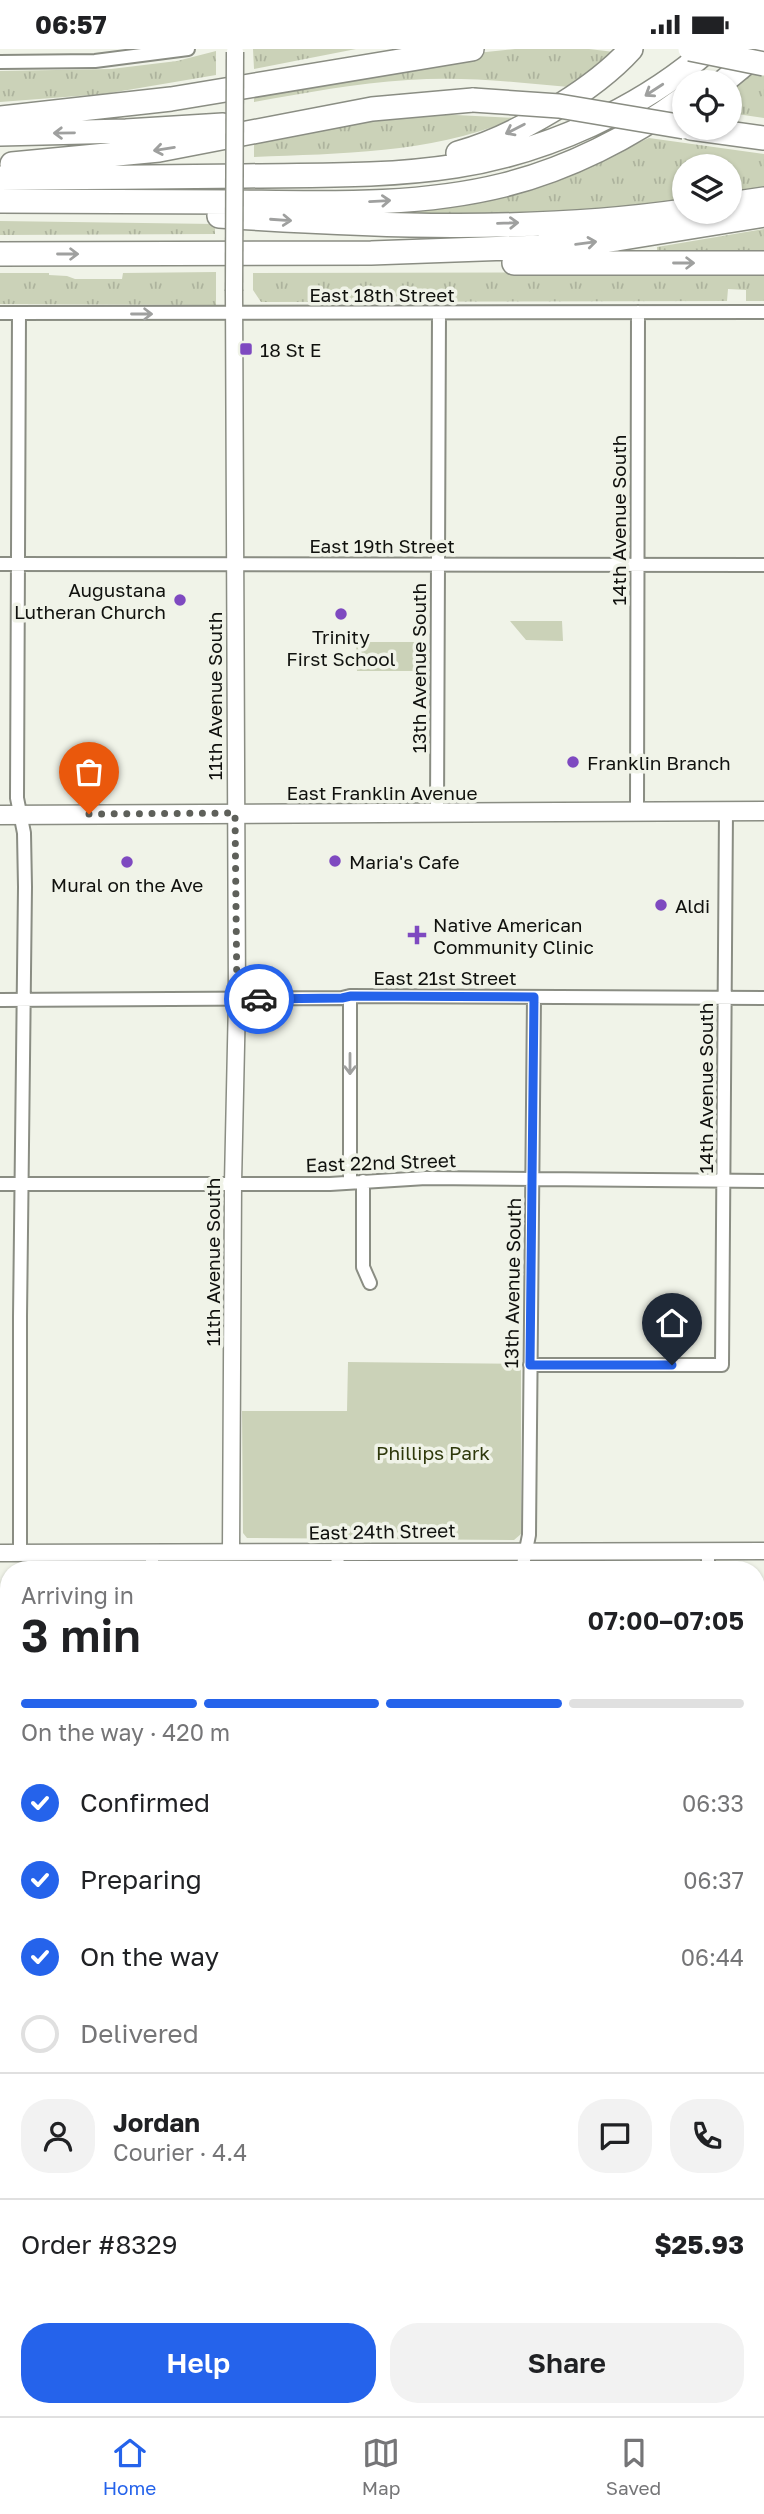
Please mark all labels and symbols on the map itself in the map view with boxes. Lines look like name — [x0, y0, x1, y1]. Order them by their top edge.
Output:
one-way arrow — [645, 84, 665, 98]
one-way arrow — [505, 123, 526, 137]
one-way arrow — [53, 127, 76, 140]
one-way arrow — [153, 143, 176, 156]
one-way arrow — [369, 194, 391, 207]
one-way arrow — [269, 214, 291, 227]
one-way arrow — [496, 217, 519, 230]
one-way arrow — [574, 237, 597, 250]
one-way arrow — [56, 247, 79, 261]
one-way arrow — [672, 256, 695, 270]
street label: East 18th Street — [309, 283, 455, 306]
one-way arrow — [130, 307, 153, 321]
place label: 18 St E — [260, 338, 321, 361]
marker: 18 St E — [238, 341, 254, 357]
street label: 14th Avenue South — [607, 434, 630, 606]
street label: East 19th Street — [309, 534, 455, 557]
place label: Augustana Lutheran Church — [14, 578, 166, 623]
street label: 13th Avenue South — [407, 583, 430, 753]
marker: Augustana Lutheran Church — [172, 592, 188, 608]
marker: Trinity First School — [333, 606, 349, 622]
street label: 11th Avenue South — [203, 612, 226, 780]
place label: Trinity First School — [286, 625, 396, 670]
pin — [59, 742, 119, 814]
place label: Franklin Branch — [587, 751, 731, 774]
marker: Franklin Branch — [565, 754, 581, 770]
street label: East Franklin Avenue — [287, 781, 477, 804]
place label: Maria's Cafe — [349, 850, 460, 873]
marker: Maria's Cafe — [327, 853, 343, 869]
marker: Mural on the Ave — [119, 854, 135, 870]
place label: Mural on the Ave — [51, 873, 203, 896]
place label: Aldi — [675, 894, 710, 917]
marker: Aldi — [653, 897, 669, 913]
place label: Native American Community Clinic — [433, 913, 594, 958]
marker: Native American Community Clinic — [407, 925, 427, 945]
courier — [224, 964, 294, 1034]
street label: East 21st Street — [373, 966, 517, 989]
street label: 14th Avenue South — [694, 1002, 717, 1174]
one-way arrow — [343, 1052, 357, 1075]
street label: East 22nd Street — [305, 1148, 457, 1176]
street label: 11th Avenue South — [201, 1178, 224, 1346]
street label: 13th Avenue South — [499, 1198, 525, 1368]
pin — [642, 1293, 702, 1365]
park label: Phillips Park — [376, 1441, 490, 1464]
street label: East 24th Street — [308, 1518, 456, 1544]

